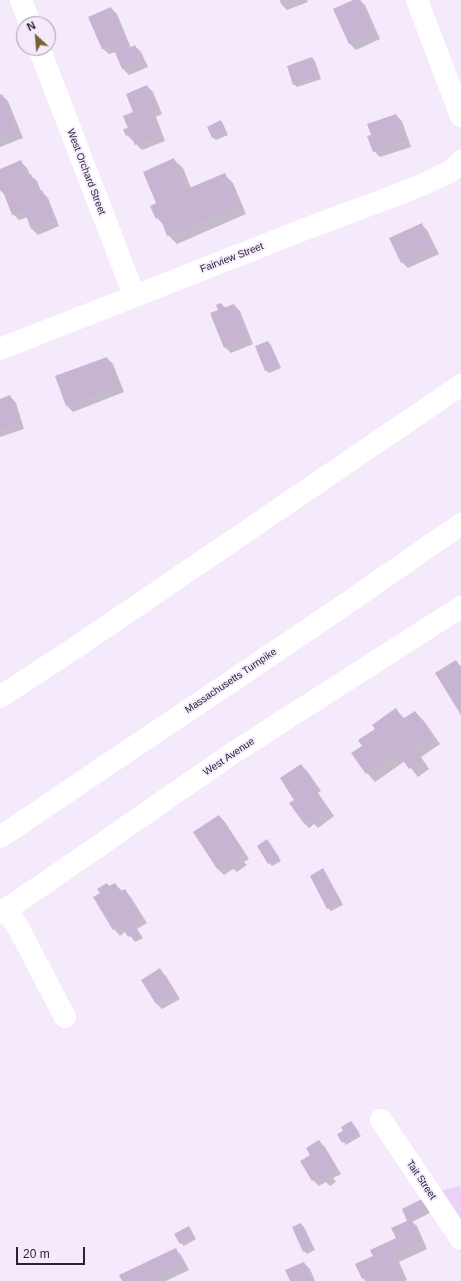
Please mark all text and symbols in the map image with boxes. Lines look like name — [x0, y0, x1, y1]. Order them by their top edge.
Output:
north arrow — [16, 16, 56, 56]
text: N — [25, 19, 37, 33]
street label: West Orchard Street — [64, 127, 108, 217]
street label: Fairview Street — [199, 240, 265, 276]
street label: Massachusetts Turnpike — [183, 646, 279, 716]
street label: West Avenue — [201, 735, 257, 779]
street label: Tait Street — [403, 1158, 439, 1202]
scale bar — [18, 1239, 87, 1265]
text: 20 m — [23, 1247, 50, 1261]

